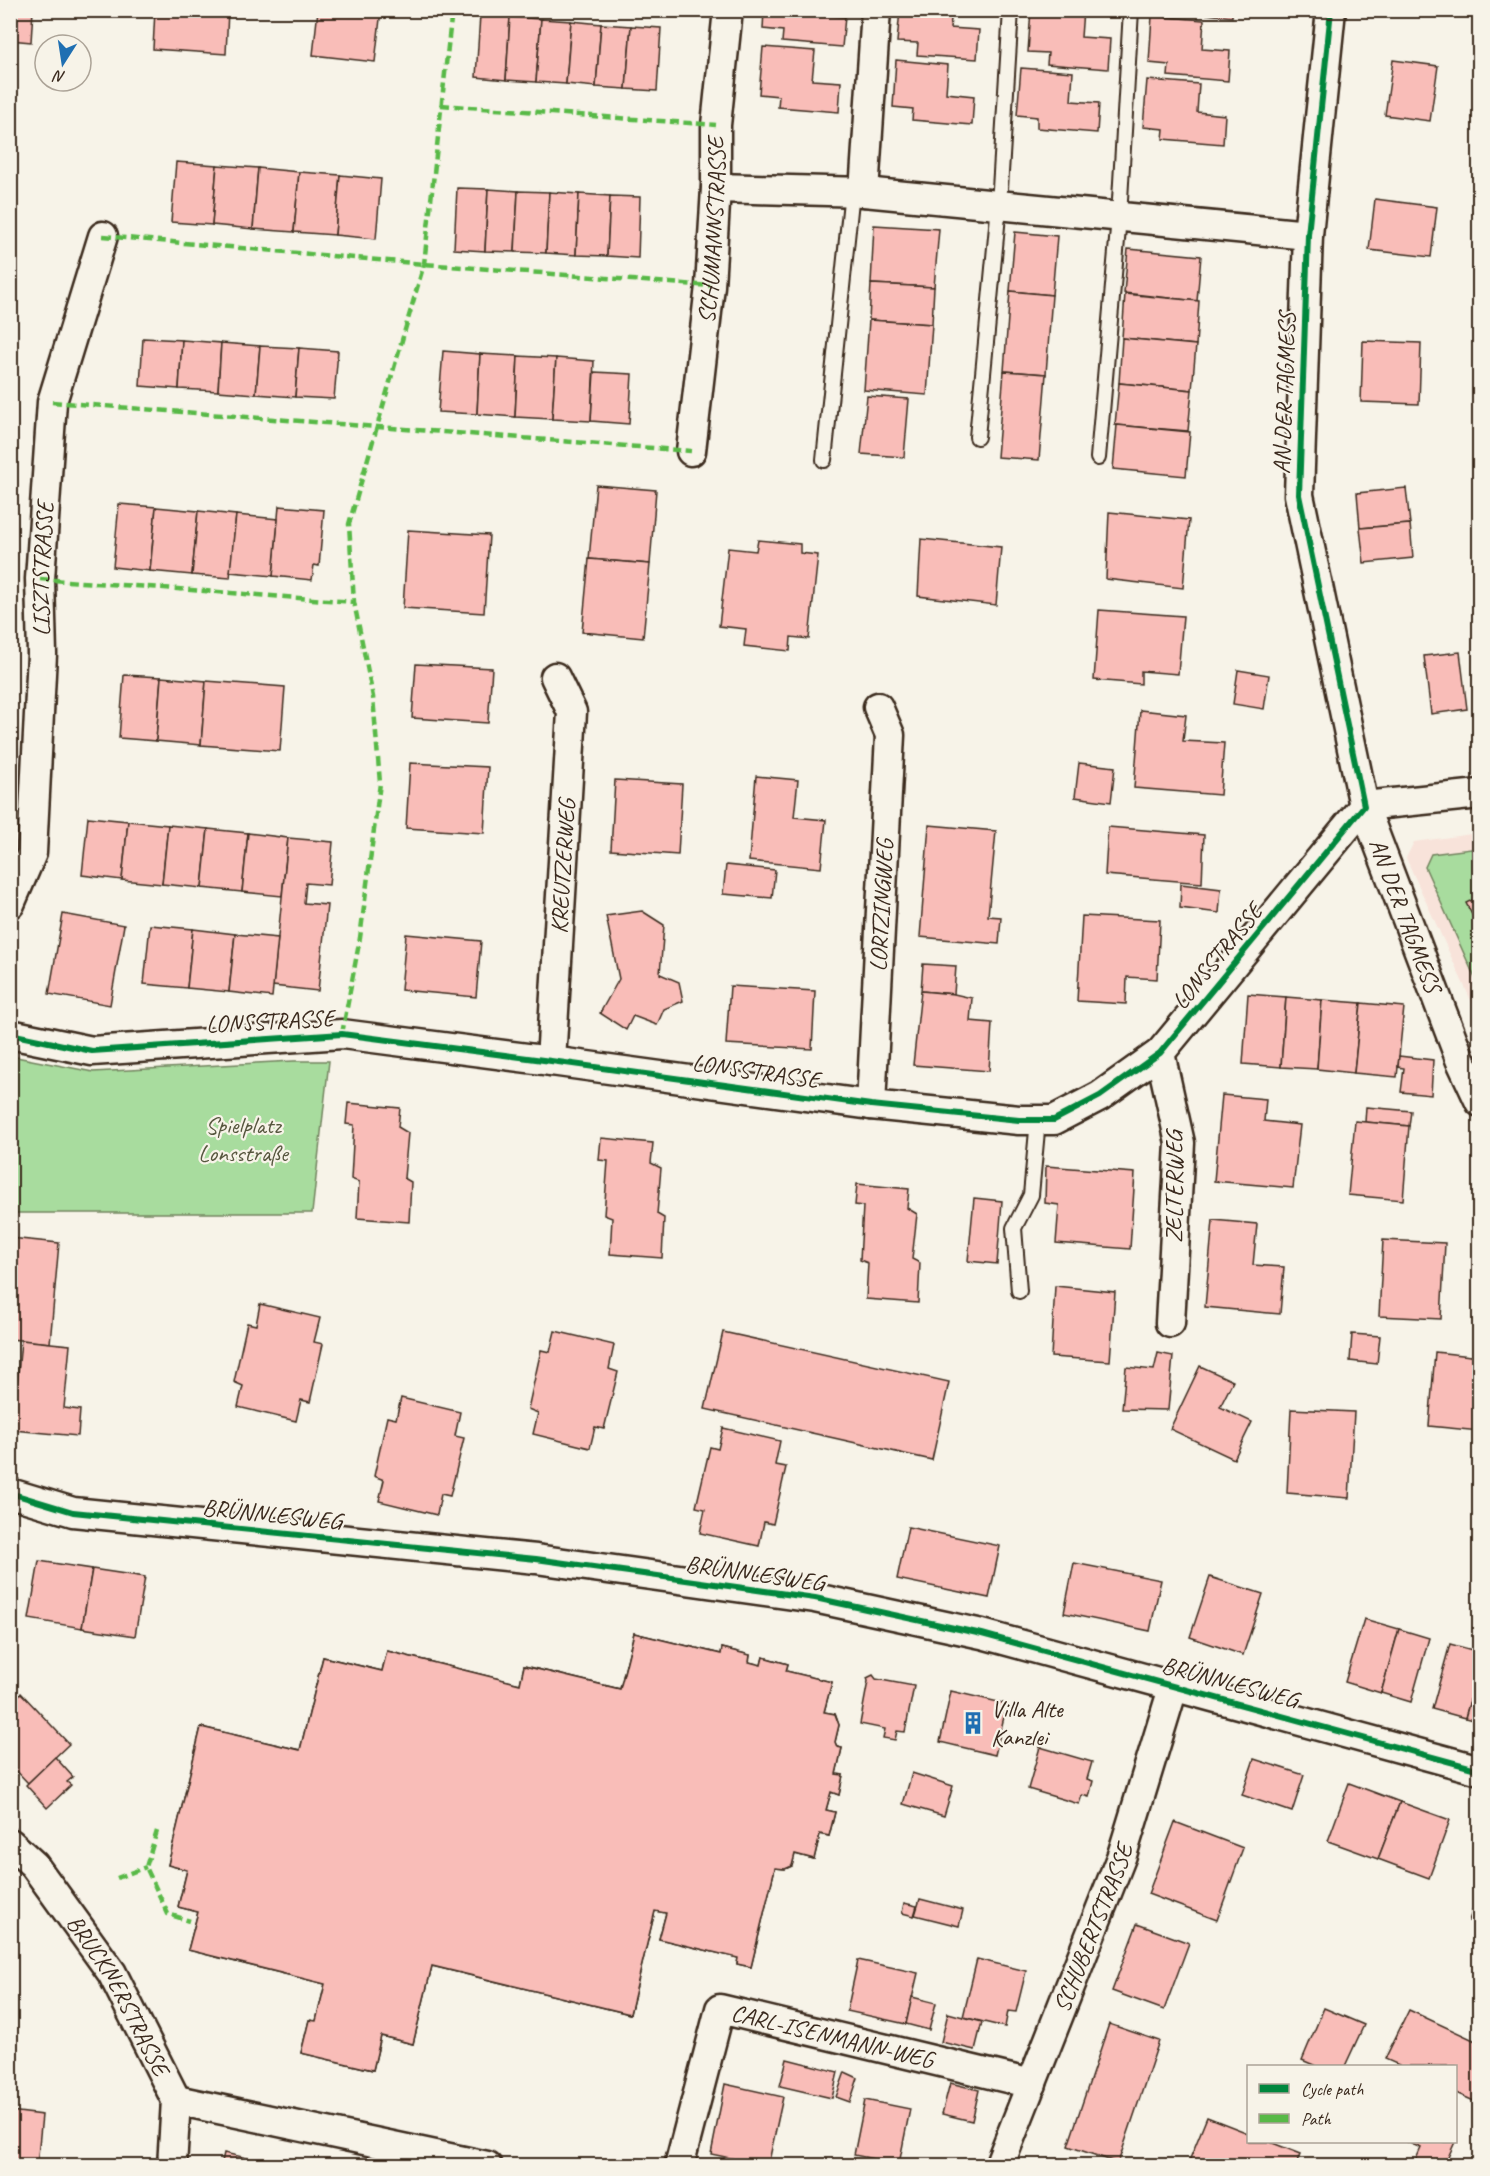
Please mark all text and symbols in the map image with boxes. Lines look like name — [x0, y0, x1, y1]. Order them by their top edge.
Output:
north arrow — [33, 33, 93, 93]
text: N — [50, 65, 67, 88]
street label: SCHUMANNSTRASSE — [691, 134, 731, 325]
street label: AN DER TAGMESS — [1266, 308, 1302, 475]
street label: LISZTSTRASSE — [25, 498, 60, 637]
street label: KREUTZERWEG — [544, 796, 582, 934]
street label: AN DER TAGMESS — [1363, 834, 1449, 1000]
street label: LORTZINGWEG — [863, 836, 900, 972]
street label: LONSSTRASSE — [1165, 895, 1271, 1015]
street label: LONSSTRASSE — [205, 1003, 338, 1039]
street label: LONSSTRASSE — [691, 1047, 824, 1095]
park label: Spielplatz Lonsstraße — [198, 1110, 290, 1168]
street label: ZELTERWEG — [1159, 1128, 1189, 1243]
street label: BRÜNNLESWEG — [201, 1492, 346, 1537]
street label: BRÜNNLESWEG — [684, 1548, 829, 1598]
street label: BRÜNNLESWEG — [1159, 1649, 1304, 1715]
place label: Villa Alte Kanzlei — [991, 1694, 1065, 1752]
building icon: Villa Alte Kanzlei — [960, 1710, 986, 1736]
street label: SCHUBERTSTRASSE — [1046, 1837, 1140, 2016]
street label: BRUCKNERSTRASSE — [60, 1909, 177, 2083]
street label: CARL-ISENMANN-WEG — [728, 1997, 939, 2075]
legend — [1247, 2065, 1457, 2143]
text: Cycle path — [1301, 2078, 1364, 2100]
text: Path — [1301, 2108, 1331, 2130]

